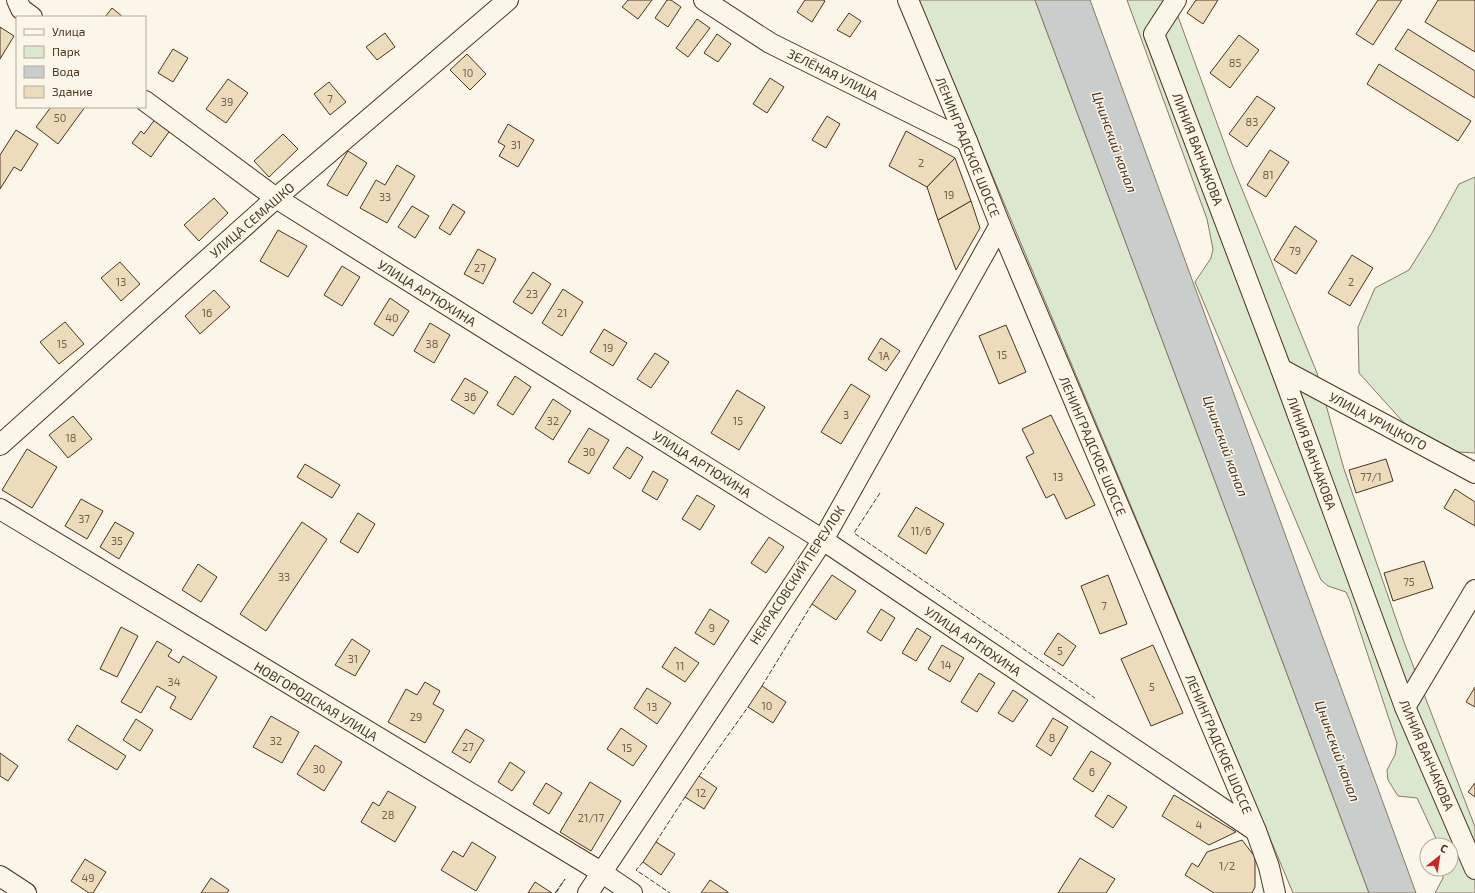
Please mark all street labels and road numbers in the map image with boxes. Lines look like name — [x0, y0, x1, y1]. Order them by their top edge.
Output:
street label: ЗЕЛЁНАЯ УЛИЦА — [785, 45, 881, 103]
street label: ЛЕНИНГРАДСКОЕ ШОССЕ — [932, 74, 1004, 220]
street label: ЛИНИЯ ВАНЧАКОВА — [1169, 90, 1227, 208]
street label: УЛИЦА СЕМАШКО — [206, 179, 298, 261]
street label: УЛИЦА АРТЮХИНА — [375, 256, 479, 330]
street label: ЛЕНИНГРАДСКОЕ ШОССЕ — [1056, 374, 1130, 518]
street label: УЛИЦА УРИЦКОГО — [1326, 388, 1430, 454]
street label: ЛИНИЯ ВАНЧАКОВА — [1284, 394, 1340, 512]
street label: УЛИЦА АРТЮХИНА — [650, 427, 754, 501]
street label: НЕКРАСОВСКИЙ ПЕРЕУЛОК — [746, 502, 848, 647]
street label: УЛИЦА АРТЮХИНА — [922, 603, 1024, 679]
street label: НОВГОРОДСКАЯ УЛИЦА — [251, 658, 381, 744]
street label: ЛЕНИНГРАДСКОЕ ШОССЕ — [1182, 672, 1256, 816]
street label: ЛИНИЯ ВАНЧАКОВА — [1396, 697, 1458, 813]

